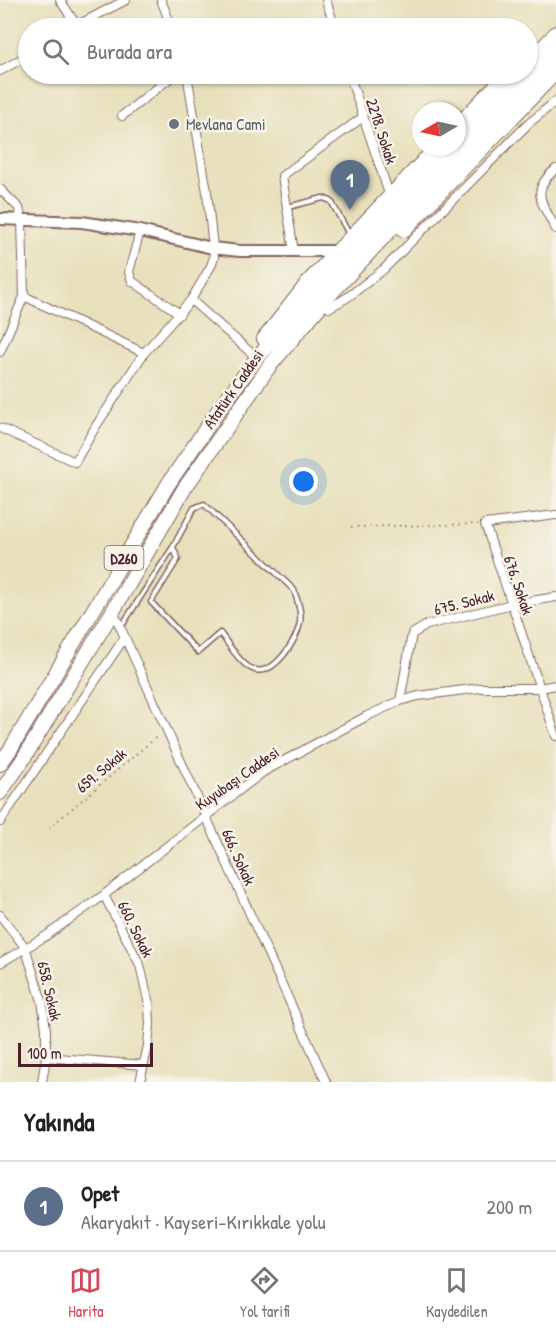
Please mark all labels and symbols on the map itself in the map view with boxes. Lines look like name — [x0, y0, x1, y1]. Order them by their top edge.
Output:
street label: 2218. Sokak — [361, 95, 403, 167]
north arrow — [412, 102, 466, 156]
place label: Mevlana Cami — [186, 113, 266, 135]
marker: Mevlana Cami — [167, 117, 181, 131]
pin: 1 — [330, 160, 370, 210]
street label: Atatürk Caddesi — [198, 345, 268, 433]
your location — [289, 467, 318, 496]
road number: D260 — [104, 546, 144, 570]
street label: 676. Sokak — [499, 553, 539, 618]
street label: 675. Sokak — [431, 584, 497, 620]
street label: Kuyubaşı Caddesi — [191, 741, 283, 815]
street label: 659. Sokak — [71, 742, 131, 798]
street label: 666. Sokak — [217, 825, 261, 889]
street label: 660. Sokak — [113, 897, 159, 961]
street label: 658. Sokak — [32, 959, 68, 1023]
scale bar — [18, 1040, 153, 1068]

